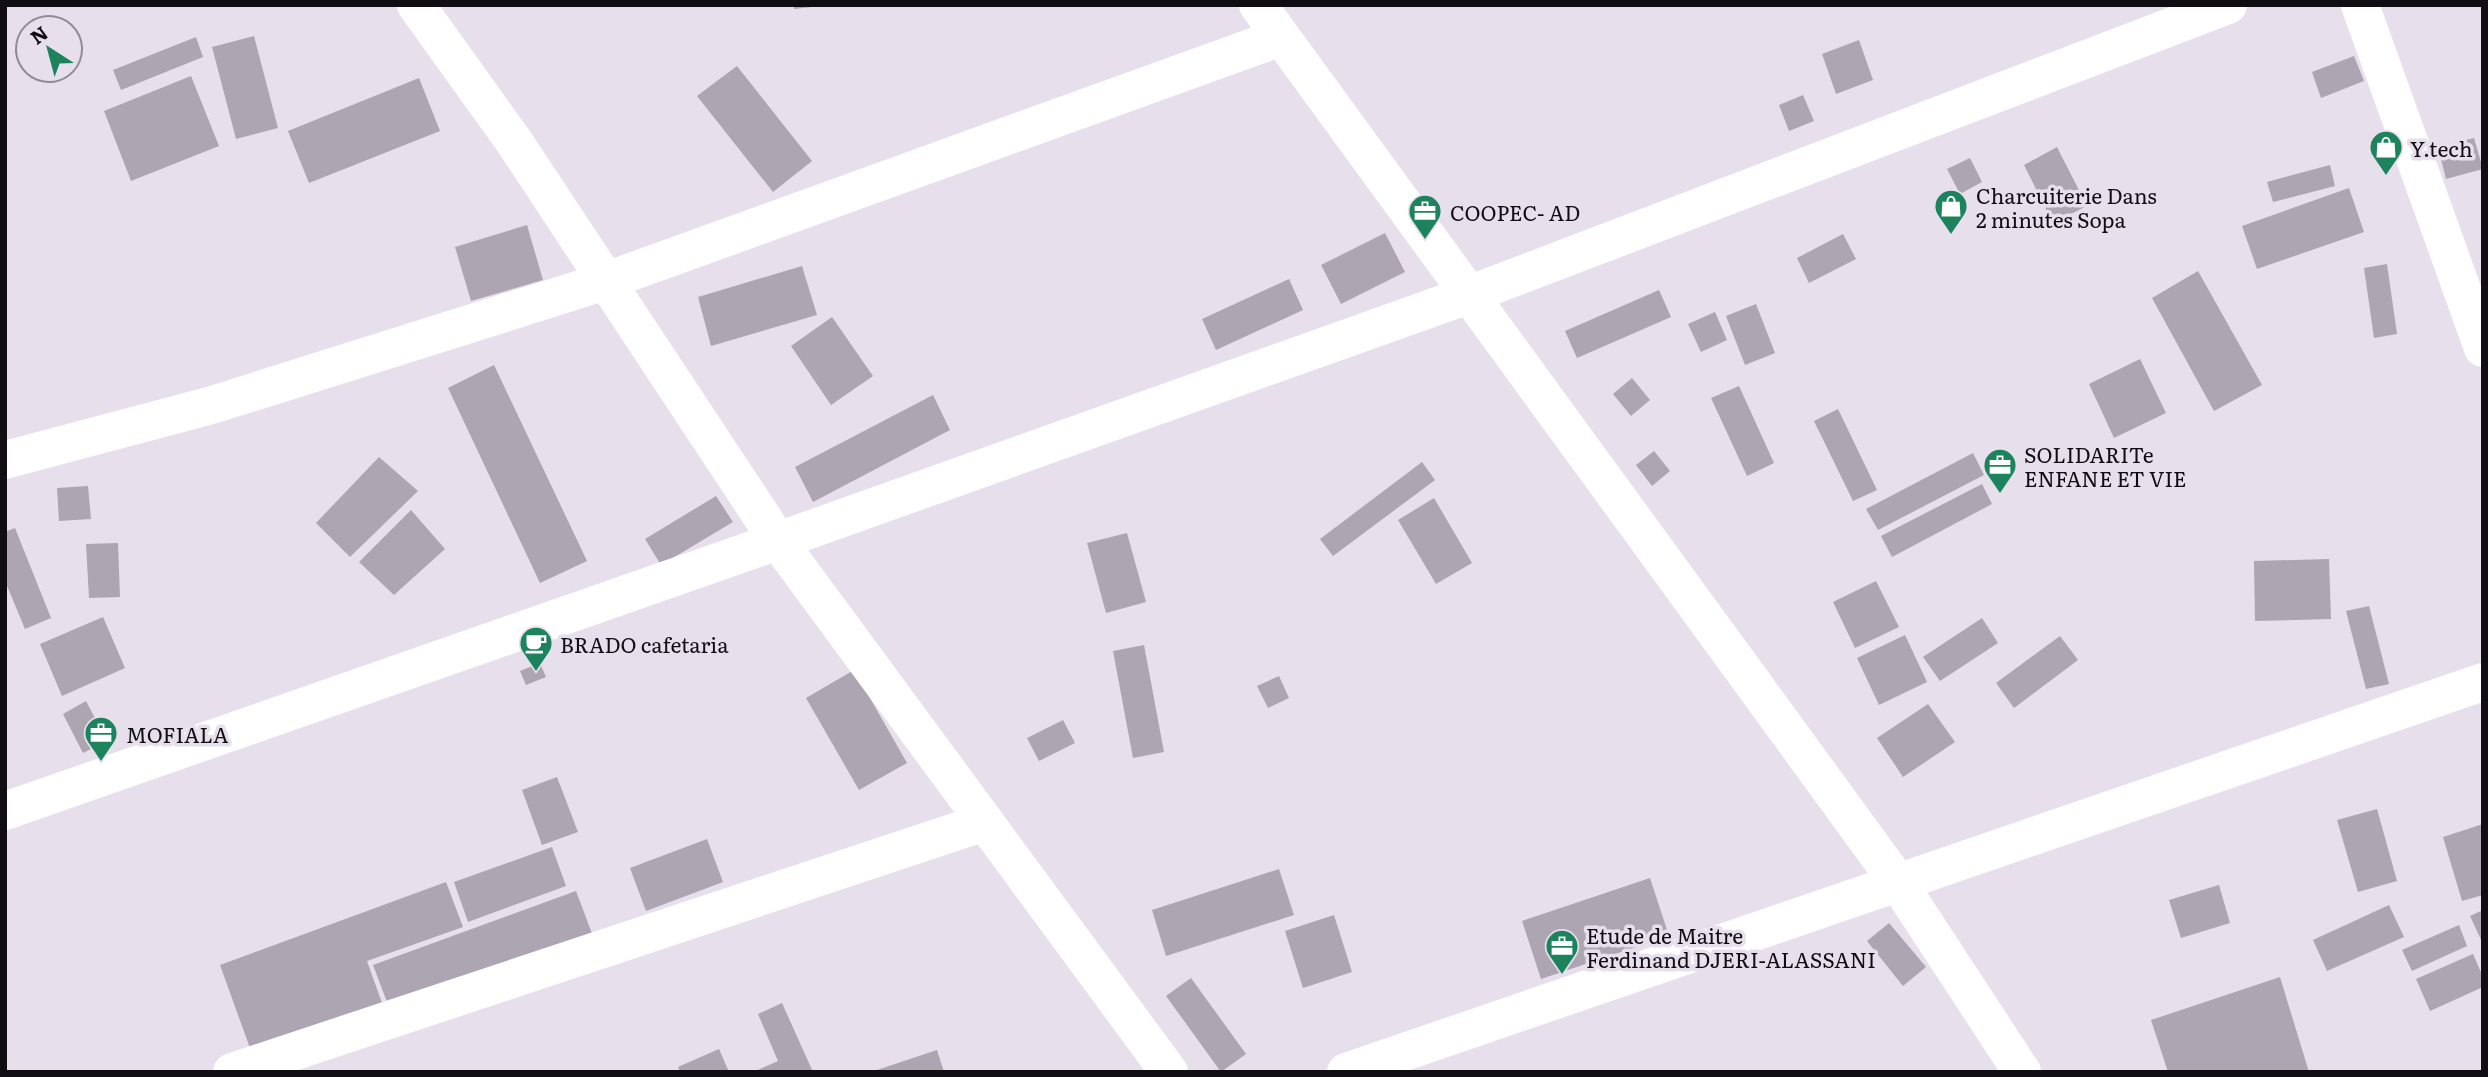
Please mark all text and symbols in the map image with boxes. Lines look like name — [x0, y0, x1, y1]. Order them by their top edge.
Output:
north arrow — [14, 14, 84, 84]
text: N — [24, 18, 53, 50]
shop icon: Y.tech — [2367, 128, 2405, 177]
place label: Y.tech — [2410, 132, 2473, 163]
place label: Charcuiterie Dans 2 minutes Sopa — [1976, 179, 2157, 234]
shop icon: Charcuiterie Dans 2 minutes Sopa — [1932, 187, 1970, 236]
office icon: COOPEC- AD — [1406, 192, 1444, 241]
place label: COOPEC- AD — [1450, 196, 1580, 227]
place label: SOLIDARITe ENFANE ET VIE — [2024, 438, 2186, 493]
office icon: SOLIDARITe ENFANE ET VIE — [1981, 446, 2019, 495]
cafe icon: BRADO cafetaria — [517, 624, 555, 673]
place label: BRADO cafetaria — [560, 628, 729, 659]
office icon: MOFIALA — [82, 714, 120, 763]
place label: MOFIALA — [126, 718, 229, 749]
place label: Etude de Maitre Ferdinand DJERI-ALASSANI — [1586, 919, 1876, 974]
office icon: Etude de Maitre Ferdinand DJERI-ALASSANI — [1543, 927, 1581, 976]

